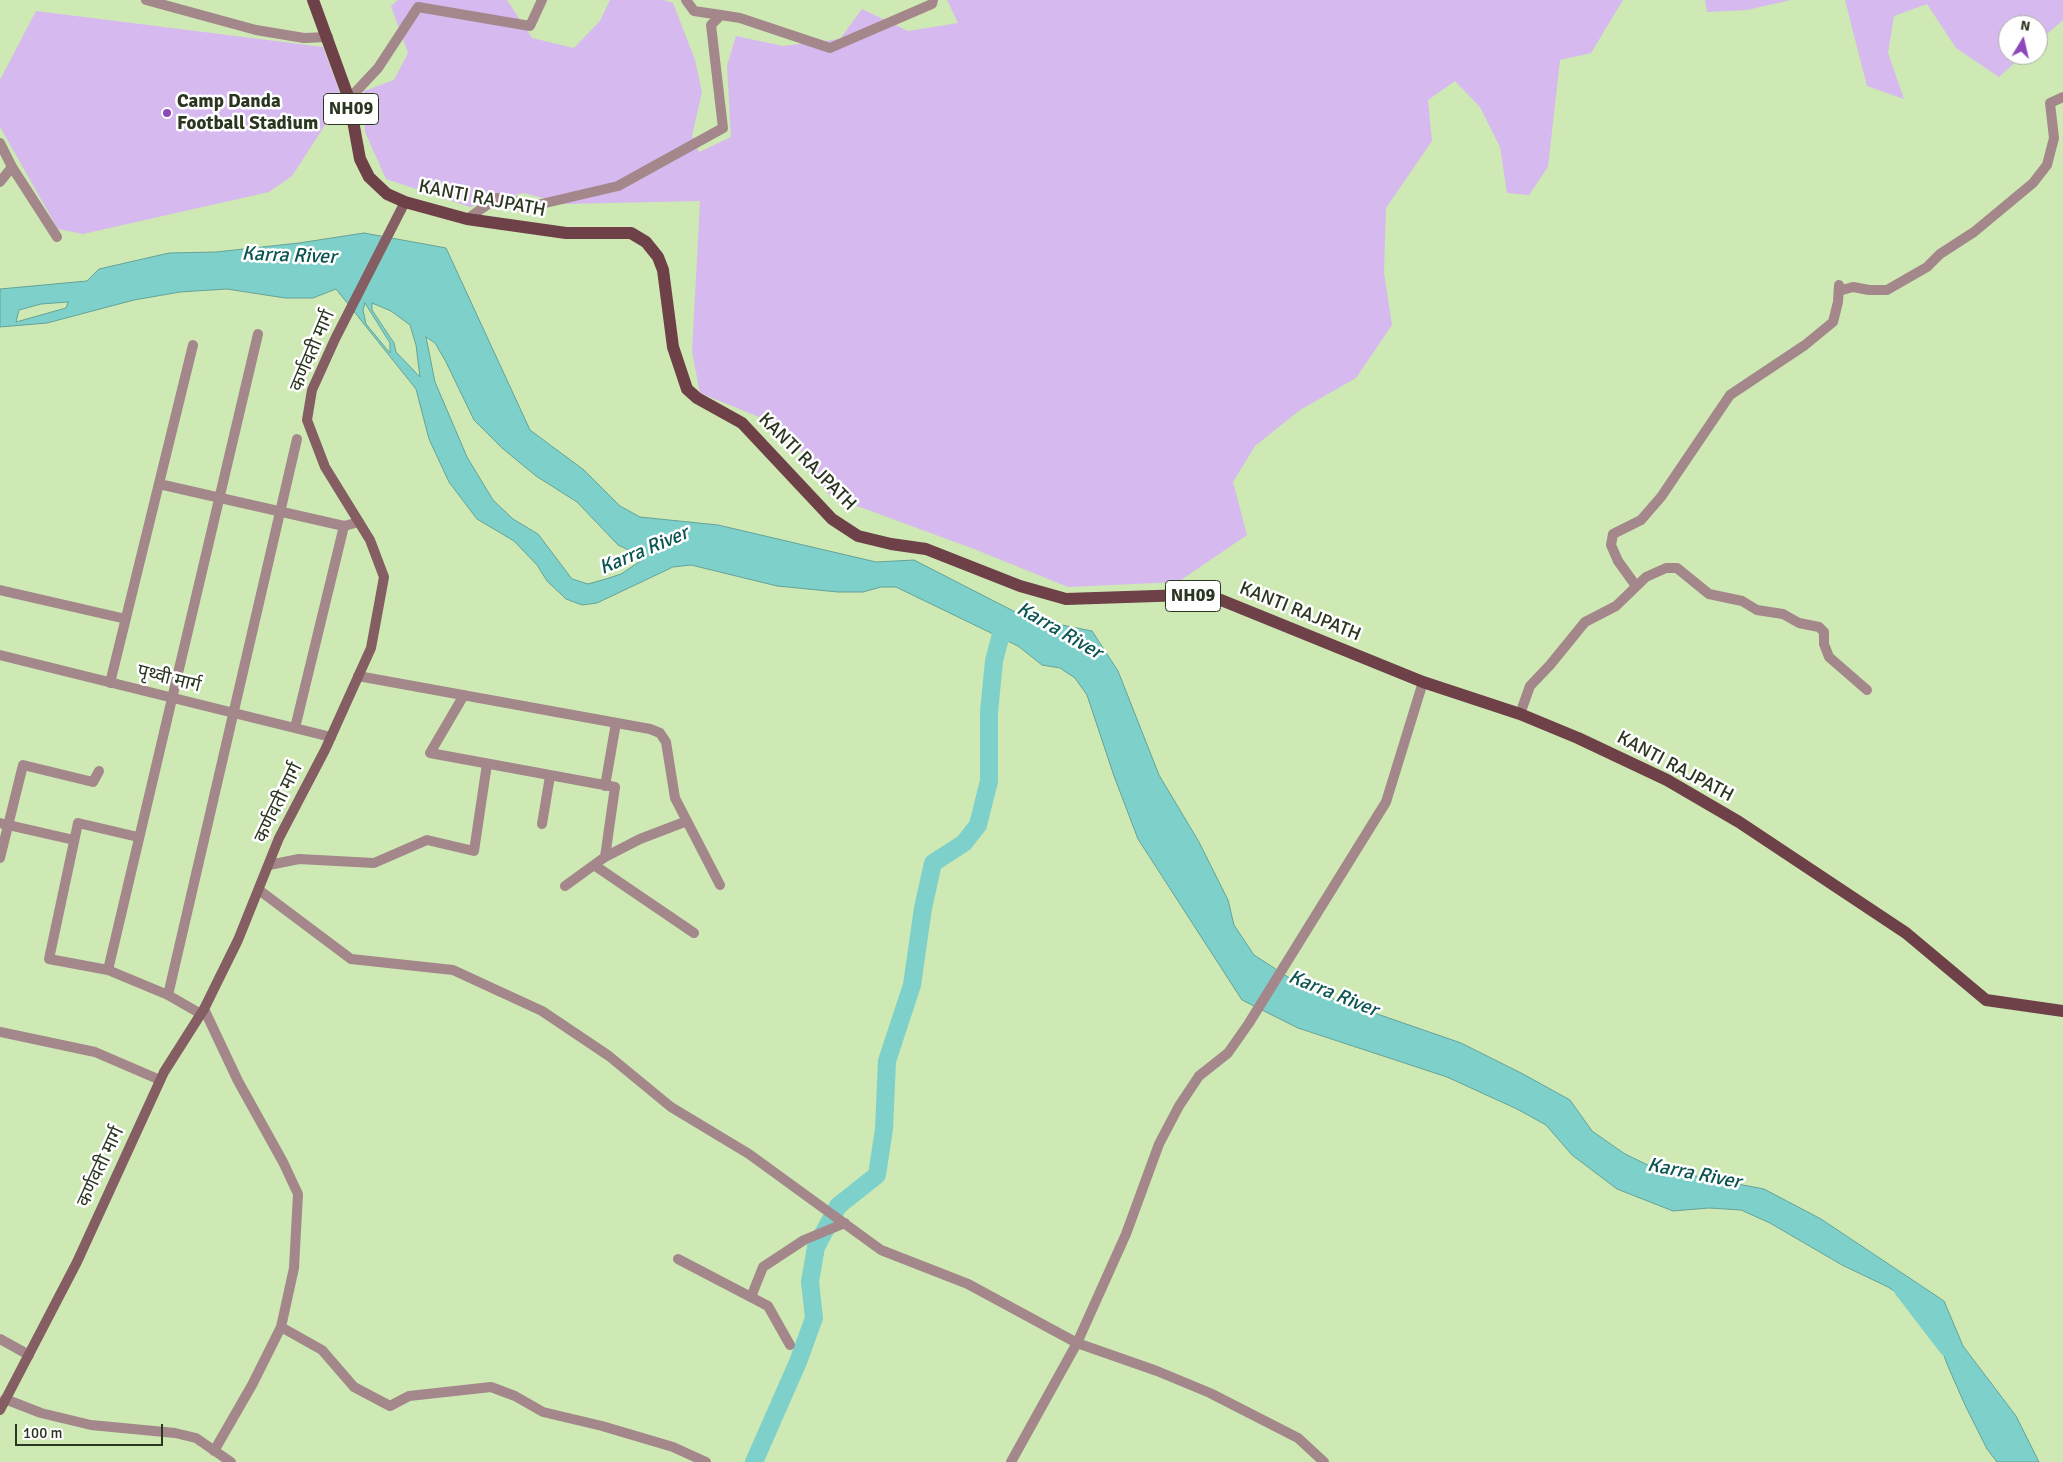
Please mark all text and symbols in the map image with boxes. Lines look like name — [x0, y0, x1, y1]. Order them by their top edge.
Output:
north arrow — [1998, 15, 2048, 65]
text: N — [2019, 17, 2031, 35]
place label: Camp Danda Football Stadium — [177, 91, 318, 135]
road number: NH09 — [324, 94, 378, 125]
marker: Camp Danda Football Stadium — [161, 107, 173, 119]
street label: KANTI RAJPATH — [416, 175, 548, 223]
water label: Karra River — [241, 242, 337, 270]
street label: कर्णवती मार्ग — [286, 307, 340, 395]
street label: KANTI RAJPATH — [753, 408, 861, 516]
water label: Karra River — [596, 521, 692, 581]
street label: KANTI RAJPATH — [1236, 577, 1364, 647]
road number: NH09 — [1166, 580, 1220, 612]
water label: Karra River — [1012, 597, 1106, 665]
street label: पृथ्वी मार्ग — [135, 660, 203, 698]
street label: KANTI RAJPATH — [1613, 727, 1737, 807]
street label: कर्णवती मार्ग — [250, 759, 308, 847]
water label: Karra River — [1285, 965, 1381, 1023]
street label: कर्णवती मार्ग — [73, 1123, 129, 1211]
water label: Karra River — [1645, 1153, 1743, 1195]
scale bar — [18, 1414, 165, 1446]
text: 100 m — [23, 1424, 63, 1442]

